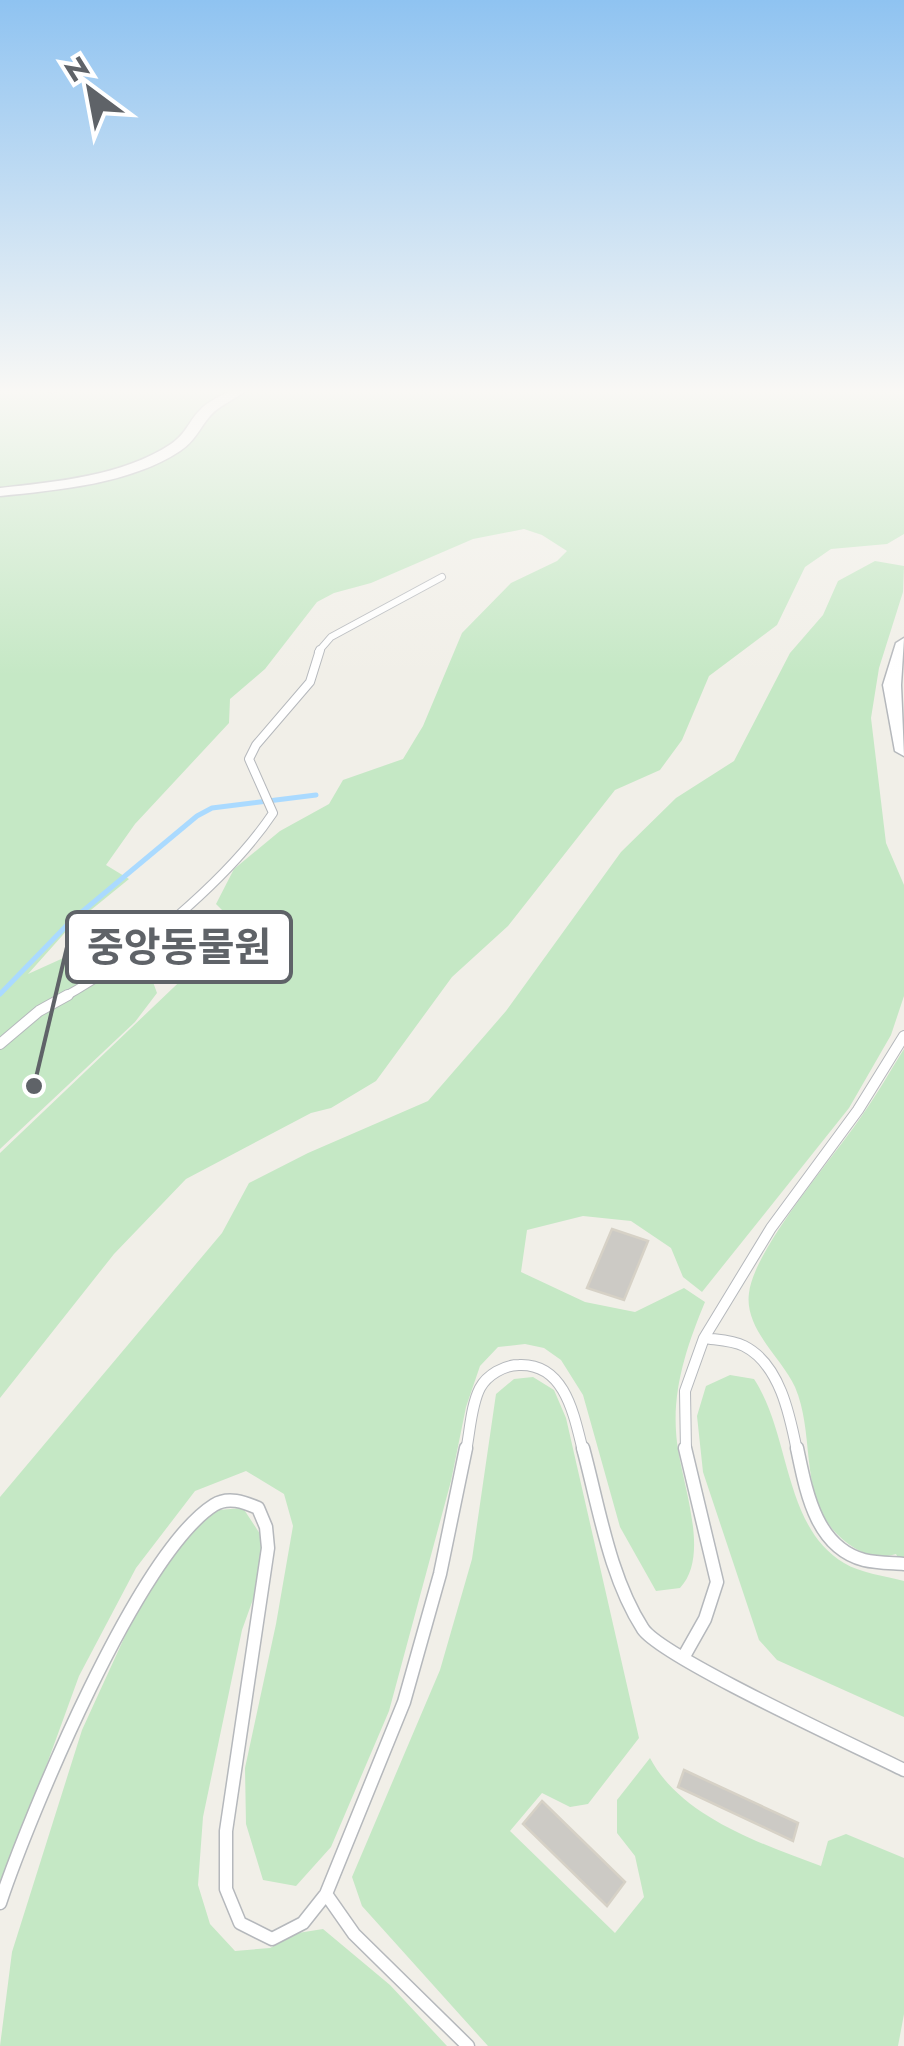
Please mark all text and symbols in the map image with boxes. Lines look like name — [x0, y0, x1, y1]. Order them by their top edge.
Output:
north arrow — [40, 40, 140, 140]
text: N — [57, 46, 97, 92]
callout: 중앙동물원 — [67, 912, 291, 982]
text: 중앙동물원 — [87, 918, 271, 976]

